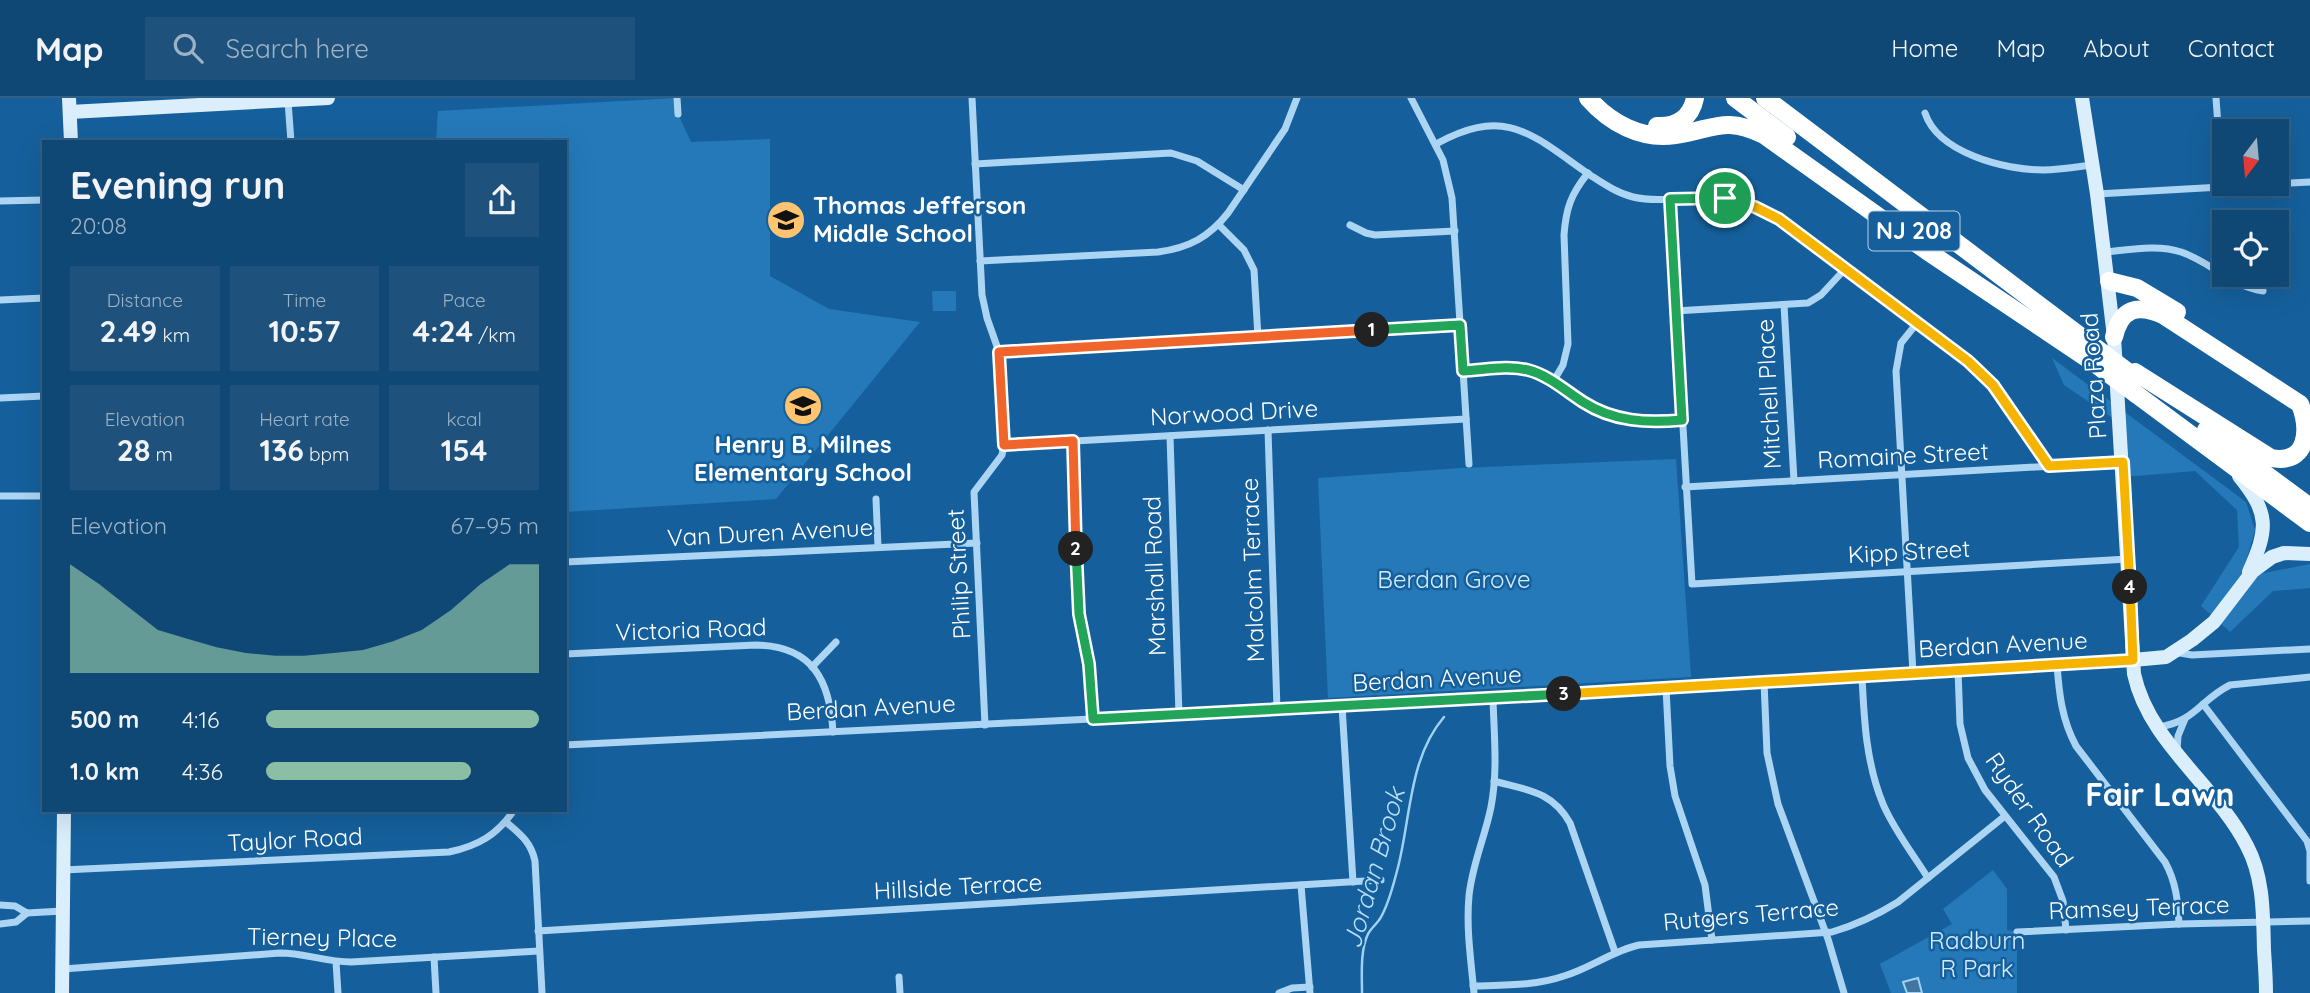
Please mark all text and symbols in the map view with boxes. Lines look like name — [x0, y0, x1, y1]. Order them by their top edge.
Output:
search box — [145, 17, 635, 80]
text: Map — [35, 28, 103, 69]
icon: search — [169, 29, 207, 67]
text: Search here — [225, 32, 369, 65]
text: Home — [1891, 33, 1958, 63]
text: Map — [1996, 33, 2045, 63]
text: About — [2083, 33, 2150, 63]
text: Contact — [2188, 33, 2275, 63]
north arrow — [2212, 119, 2289, 196]
map controls — [2212, 119, 2289, 287]
text: Evening run — [70, 161, 285, 209]
button: share — [465, 163, 539, 237]
pin — [1695, 168, 1755, 228]
icon: arrive — [1706, 179, 1744, 217]
place label: Thomas Jefferson Middle School — [813, 190, 1026, 248]
school or university icon: Thomas Jefferson Middle School — [765, 199, 807, 241]
button: locate — [2212, 210, 2289, 287]
text: 20:08 — [70, 211, 127, 240]
road number: NJ 208 — [1868, 212, 1960, 250]
text: Distance — [107, 288, 183, 312]
text: Time — [283, 288, 326, 312]
text: Pace — [443, 288, 486, 312]
text: 2.49 — [100, 312, 157, 350]
text: 10:57 — [268, 312, 341, 350]
text: 4:24 — [413, 312, 473, 350]
street label: Plaza Road — [2074, 312, 2112, 440]
pin: 1 — [1354, 313, 1390, 348]
text: 1 — [1368, 317, 1375, 341]
street label: Mitchell Place — [1749, 318, 1787, 470]
text: km — [157, 323, 190, 347]
text: /km — [473, 323, 516, 347]
school or university icon: Henry B. Milnes Elementary School — [782, 385, 824, 427]
street label: Norwood Drive — [1149, 393, 1319, 431]
text: Elevation — [105, 407, 185, 431]
text: Heart rate — [259, 407, 350, 431]
text: kcal — [446, 407, 482, 431]
place label: Henry B. Milnes Elementary School — [694, 429, 912, 487]
text: 28 — [117, 431, 150, 469]
text: 136 — [260, 431, 304, 469]
text: 154 — [441, 431, 487, 469]
street label: Romaine Street — [1816, 436, 1989, 474]
text: m — [150, 442, 173, 466]
text: bpm — [304, 442, 349, 466]
street label: Malcolm Terrace — [1234, 477, 1270, 663]
street label: Marshall Road — [1136, 495, 1172, 657]
street label: Philip Street — [940, 508, 976, 640]
text: Elevation — [70, 511, 167, 540]
text: 67–95 m — [450, 511, 539, 540]
street label: Van Duren Avenue — [666, 512, 874, 552]
pin: 2 — [1058, 532, 1094, 566]
street label: Kipp Street — [1847, 533, 1971, 569]
text: 2 — [1070, 536, 1081, 560]
park label: Berdan Grove — [1377, 564, 1531, 594]
pin: 4 — [2112, 570, 2148, 604]
text: 4 — [2124, 574, 2135, 598]
street label: Victoria Road — [615, 611, 767, 647]
street label: Berdan Avenue — [1918, 625, 2088, 663]
street label: Berdan Avenue — [1352, 659, 1522, 697]
pin: 3 — [1546, 676, 1582, 712]
text: 3 — [1558, 681, 1569, 705]
street label: Berdan Avenue — [786, 688, 956, 726]
text: 500 m — [70, 705, 139, 734]
text: 4:16 — [182, 705, 219, 734]
street label: Ryder Road — [1979, 746, 2080, 873]
text: 1.0 km — [70, 757, 140, 786]
text: 4:36 — [182, 757, 223, 786]
district label: Fair Lawn — [2085, 774, 2235, 814]
water label: Jordan Brook — [1335, 782, 1413, 952]
street label: Taylor Road — [227, 820, 363, 858]
street label: Hillside Terrace — [873, 867, 1043, 905]
street label: Ramsey Terrace — [2048, 889, 2230, 925]
street label: Rutgers Terrace — [1662, 891, 1840, 937]
street label: Tierney Place — [247, 921, 397, 953]
park label: Radburn R Park — [1929, 925, 2025, 983]

